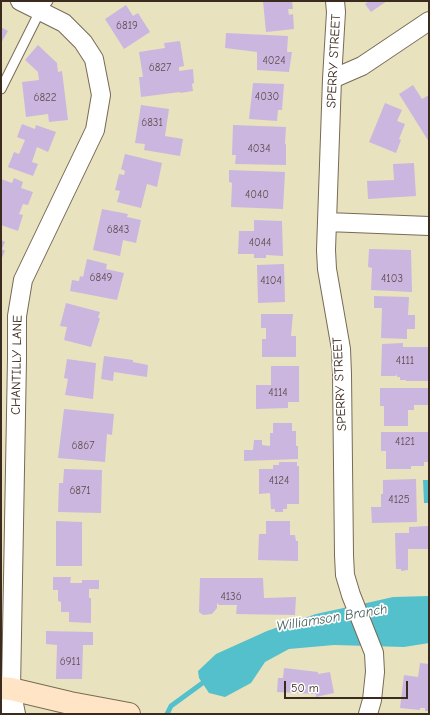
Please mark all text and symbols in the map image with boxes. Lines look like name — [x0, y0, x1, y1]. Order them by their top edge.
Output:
street label: SPERRY STREET — [324, 14, 344, 108]
house number: 6819 — [116, 19, 138, 33]
house number: 4024 — [262, 54, 286, 68]
house number: 6827 — [149, 61, 171, 75]
house number: 4030 — [255, 90, 279, 104]
house number: 6822 — [33, 91, 57, 105]
house number: 6831 — [141, 116, 163, 130]
house number: 4034 — [248, 142, 270, 156]
house number: 4040 — [245, 188, 269, 202]
house number: 6843 — [107, 223, 129, 237]
house number: 4044 — [249, 236, 271, 250]
house number: 6849 — [90, 271, 112, 285]
house number: 4103 — [381, 272, 403, 286]
house number: 4104 — [260, 274, 282, 288]
street label: CHANTILLY LANE — [8, 315, 26, 415]
street label: SPERRY STREET — [330, 337, 350, 431]
house number: 4111 — [396, 354, 414, 368]
house number: 4114 — [268, 386, 288, 400]
house number: 4121 — [395, 435, 415, 449]
house number: 6867 — [72, 439, 94, 453]
house number: 4124 — [269, 474, 289, 488]
house number: 6871 — [69, 484, 91, 498]
house number: 4125 — [388, 493, 410, 507]
house number: 4136 — [220, 590, 242, 604]
water label: Williamson Branch — [275, 601, 389, 635]
house number: 6911 — [60, 655, 80, 669]
scale bar — [286, 673, 410, 699]
text: 50 m — [291, 681, 319, 695]

